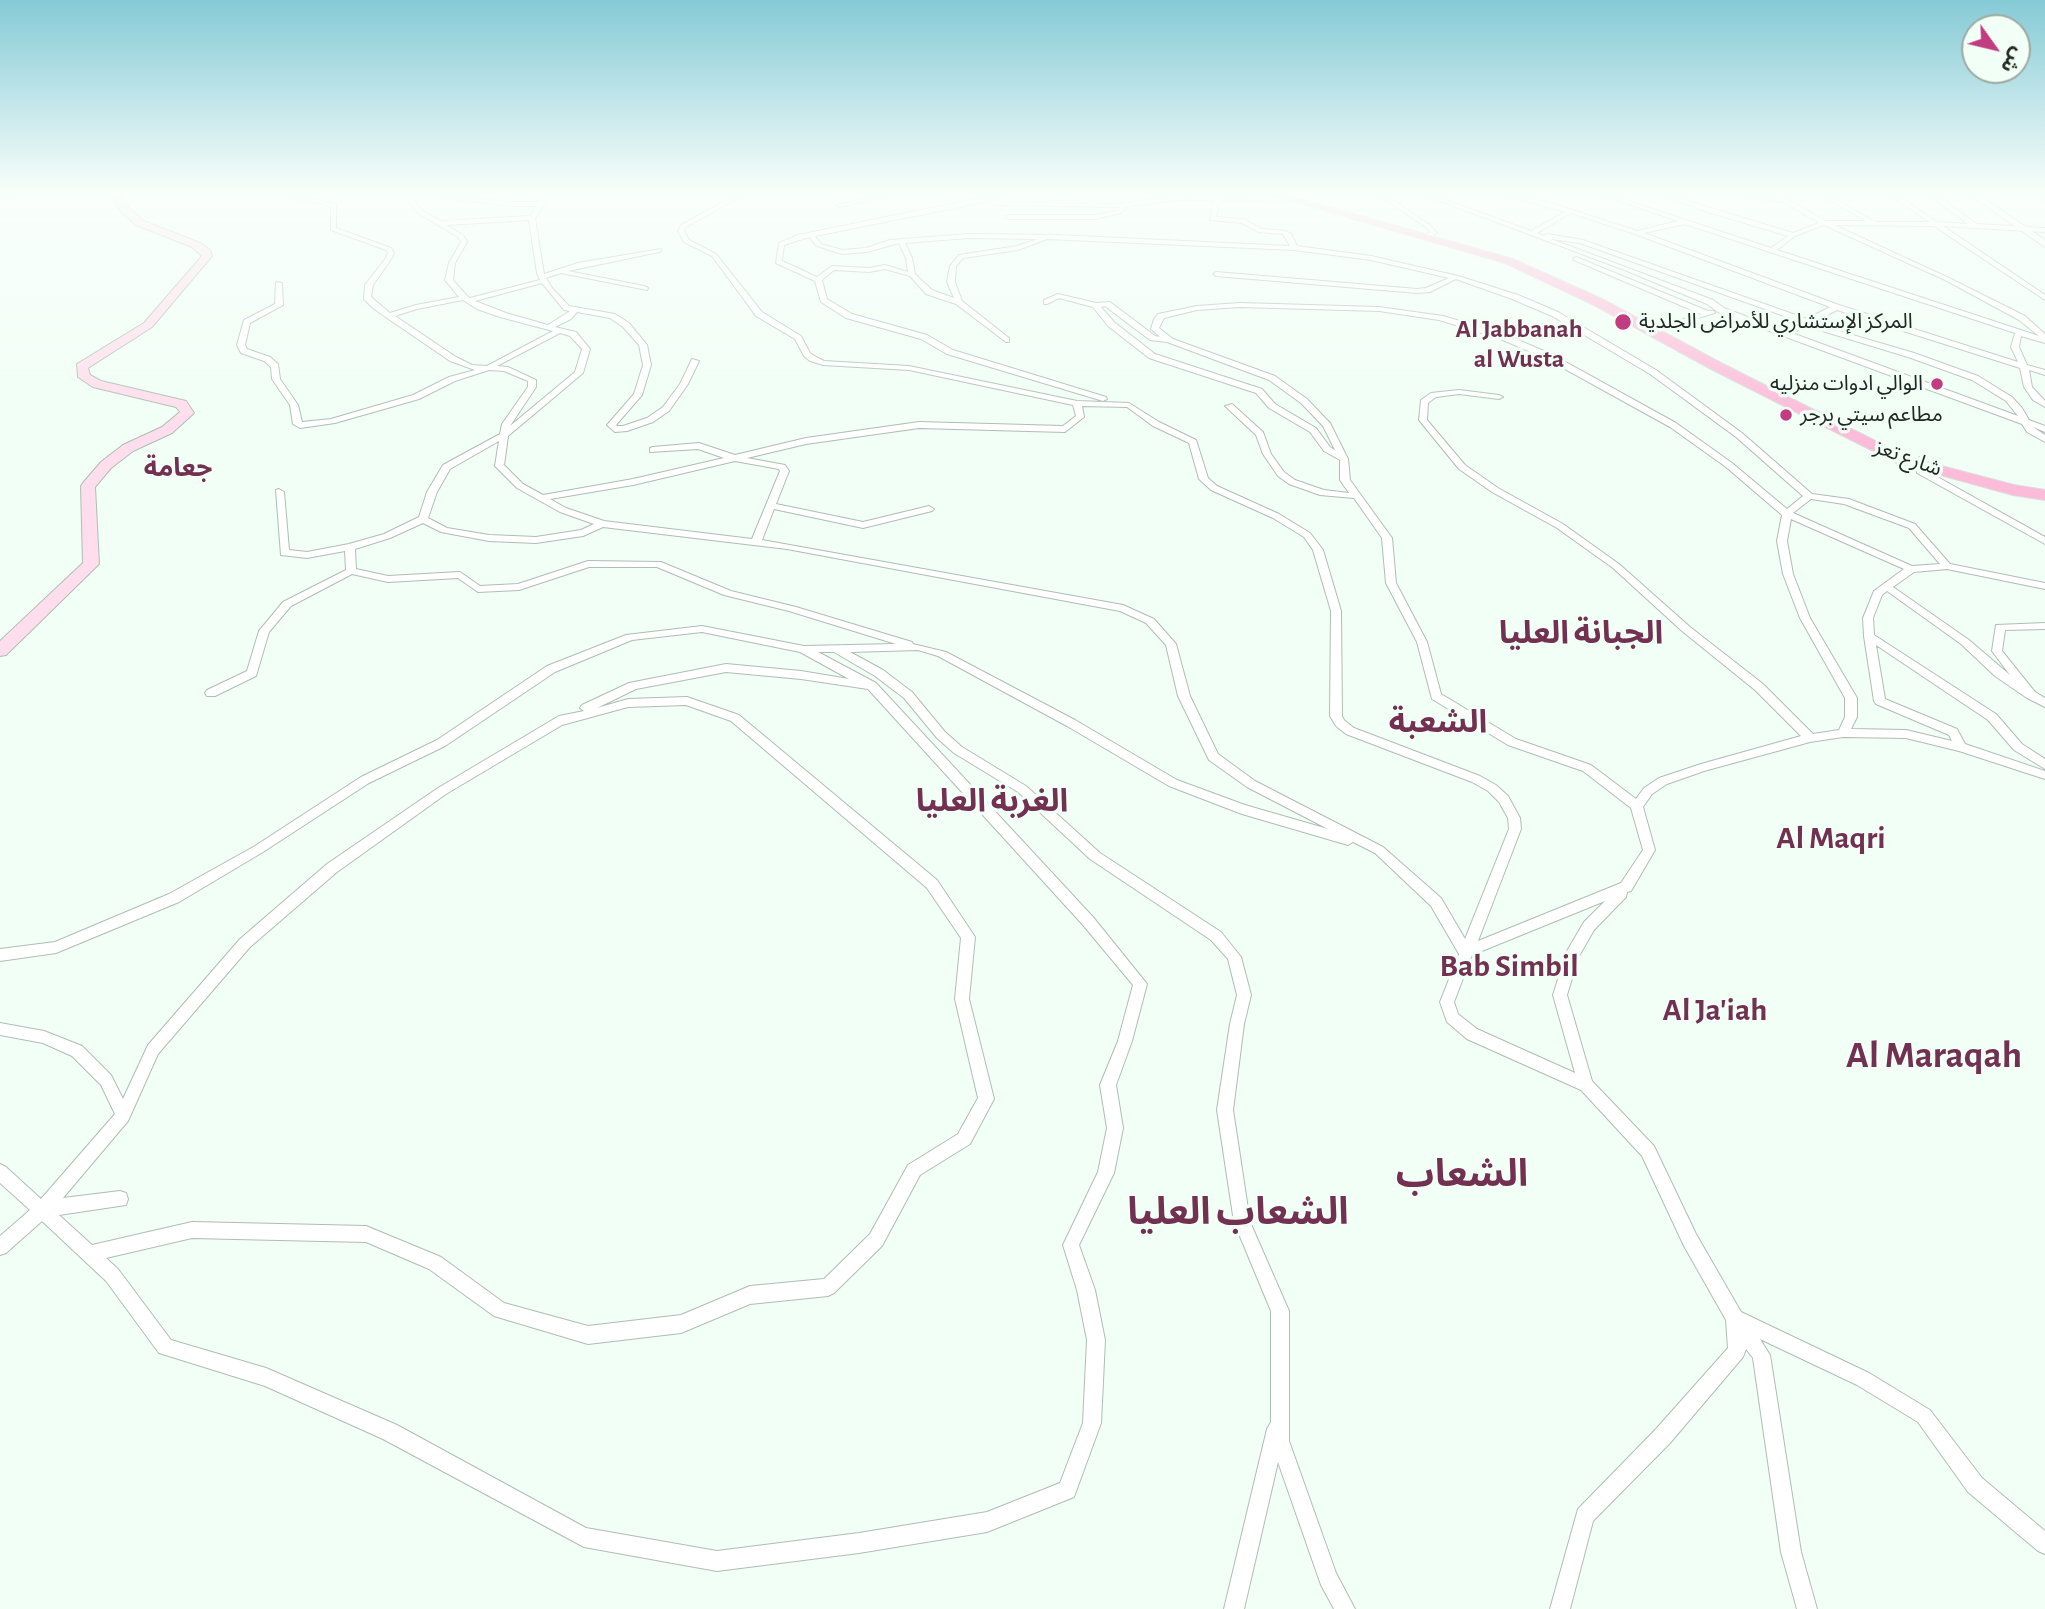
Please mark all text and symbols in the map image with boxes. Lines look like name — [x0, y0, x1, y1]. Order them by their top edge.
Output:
north arrow — [1961, 14, 2031, 84]
text: ش — [1997, 44, 2027, 76]
place label: المركز الإستشاري للأمراض الجلدية — [1639, 309, 1913, 335]
marker: المركز الإستشاري للأمراض الجلدية — [1613, 312, 1633, 332]
district label: Al Jabbanah al Wusta — [1455, 313, 1583, 374]
place label: الوالي ادوات منزليه — [1770, 371, 1923, 397]
marker: الوالي ادوات منزليه — [1929, 376, 1945, 392]
place label: مطاعم سيتي برجر — [1800, 402, 1943, 428]
marker: مطاعم سيتي برجر — [1778, 407, 1794, 423]
street label: شارع تعز — [1871, 434, 1945, 482]
district label: جعامة — [144, 452, 212, 484]
district label: الجبانة العليا — [1499, 614, 1663, 652]
district label: الشعبة — [1389, 703, 1487, 741]
district label: الغربة العليا — [916, 782, 1068, 820]
district label: Al Maqri — [1776, 819, 1886, 857]
district label: Bab Simbil — [1439, 947, 1579, 985]
district label: Al Ja'iah — [1663, 991, 1767, 1029]
district label: Al Maraqah — [1846, 1033, 2022, 1079]
district label: الشعاب — [1396, 1152, 1528, 1198]
district label: الشعاب العليا — [1127, 1190, 1349, 1236]

